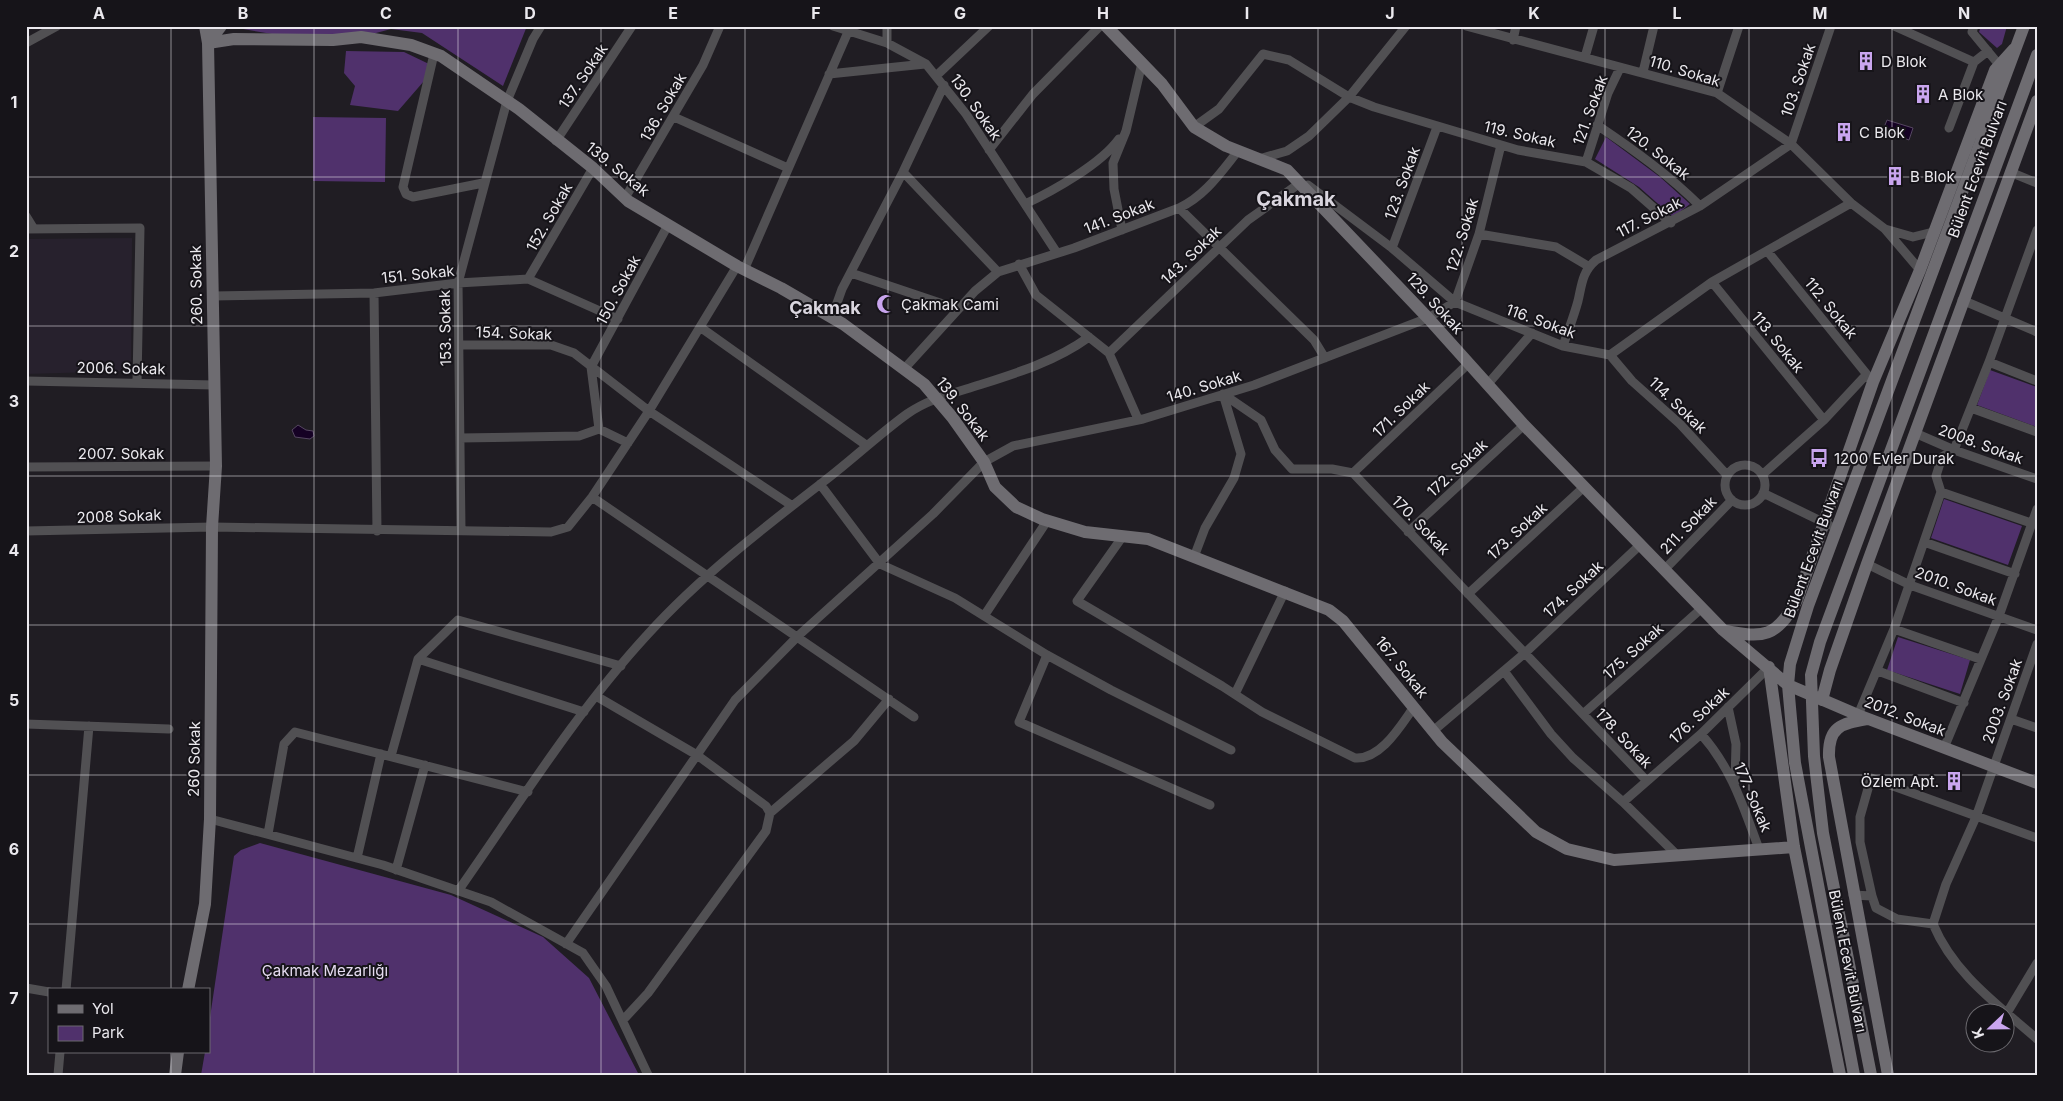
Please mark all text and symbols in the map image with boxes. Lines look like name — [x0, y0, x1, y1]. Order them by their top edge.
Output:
text: A — [93, 3, 105, 23]
text: B — [238, 3, 248, 23]
text: C — [380, 3, 392, 23]
text: D — [524, 3, 536, 23]
text: E — [668, 3, 678, 23]
text: F — [811, 3, 821, 23]
text: G — [954, 3, 966, 23]
text: H — [1097, 3, 1109, 23]
text: I — [1245, 3, 1249, 23]
text: J — [1385, 3, 1395, 23]
text: K — [1528, 3, 1540, 23]
text: L — [1672, 3, 1682, 23]
text: M — [1813, 3, 1827, 23]
text: N — [1958, 3, 1970, 23]
street label: 137. Sokak — [554, 39, 612, 112]
street label: 103. Sokak — [1777, 40, 1820, 119]
building icon: D Blok — [1855, 50, 1877, 72]
street label: 110. Sokak — [1647, 51, 1724, 91]
place label: D Blok — [1881, 52, 1927, 71]
street label: 136. Sokak — [636, 69, 691, 145]
street label: 130. Sokak — [946, 70, 1006, 144]
street label: 121. Sokak — [1569, 72, 1612, 148]
building icon: A Blok — [1912, 83, 1934, 105]
place label: A Blok — [1938, 85, 1984, 104]
text: 1 — [11, 92, 17, 112]
street label: Bülent Ecevit Bulvarı — [1943, 98, 2011, 240]
street label: 119. Sokak — [1482, 117, 1559, 152]
building icon: C Blok — [1833, 121, 1855, 143]
street label: 120. Sokak — [1622, 122, 1695, 184]
place label: C Blok — [1859, 123, 1906, 142]
street label: 139. Sokak — [582, 138, 654, 201]
street label: 123. Sokak — [1380, 143, 1424, 222]
building icon: B Blok — [1884, 165, 1906, 187]
place label: B Blok — [1910, 167, 1955, 186]
street label: 152. Sokak — [522, 179, 577, 255]
district label: Çakmak — [1256, 187, 1336, 211]
street label: 117. Sokak — [1613, 192, 1686, 242]
street label: 141. Sokak — [1081, 194, 1157, 238]
street label: 122. Sokak — [1442, 195, 1482, 274]
street label: 143. Sokak — [1157, 221, 1226, 288]
text: 2 — [9, 241, 19, 261]
street label: 260. Sokak — [186, 244, 206, 325]
street label: 150. Sokak — [592, 251, 645, 328]
street label: 151. Sokak — [381, 261, 456, 287]
street label: 129. Sokak — [1402, 268, 1468, 338]
street label: 112. Sokak — [1801, 273, 1862, 343]
street label: 153. Sokak — [435, 289, 455, 366]
mosque icon: Çakmak Cami — [875, 293, 897, 315]
place label: Çakmak Cami — [901, 295, 999, 314]
district label: Çakmak — [789, 297, 861, 318]
street label: 116. Sokak — [1503, 300, 1579, 343]
street label: 113. Sokak — [1748, 308, 1809, 377]
street label: 154. Sokak — [475, 322, 553, 344]
street label: 2006. Sokak — [76, 358, 166, 378]
street label: 140. Sokak — [1164, 365, 1244, 406]
street label: 139. Sokak — [932, 373, 994, 446]
street label: 114. Sokak — [1645, 373, 1712, 438]
street label: 171. Sokak — [1368, 376, 1434, 441]
text: 3 — [9, 391, 19, 411]
street label: 2008. Sokak — [1936, 420, 2027, 468]
street label: 172. Sokak — [1423, 435, 1492, 501]
street label: 2007. Sokak — [78, 444, 165, 463]
bus stop icon: 1200 Evler Durak — [1808, 447, 1830, 469]
place label: 1200 Evler Durak — [1834, 449, 1955, 468]
street label: Bülent Ecevit Bulvarı — [1779, 478, 1847, 620]
street label: 170. Sokak — [1388, 491, 1455, 559]
street label: 211. Sokak — [1656, 491, 1721, 558]
street label: 173. Sokak — [1483, 498, 1552, 564]
street label: 2008 Sokak — [76, 505, 163, 527]
text: 4 — [9, 540, 20, 560]
street label: 174. Sokak — [1539, 556, 1607, 622]
street label: 2010. Sokak — [1912, 562, 2000, 610]
street label: 175. Sokak — [1599, 618, 1668, 683]
street label: 167. Sokak — [1371, 632, 1433, 702]
street label: 2003. Sokak — [1978, 655, 2026, 746]
street label: 176. Sokak — [1665, 682, 1734, 748]
text: 5 — [9, 690, 19, 710]
street label: 2012. Sokak — [1861, 692, 1949, 741]
street label: 178. Sokak — [1591, 704, 1657, 773]
street label: 260 Sokak — [184, 720, 204, 797]
street label: 177. Sokak — [1730, 759, 1776, 835]
building icon: Özlem Apt. — [1943, 770, 1965, 792]
place label: Özlem Apt. — [1861, 772, 1939, 791]
text: 6 — [9, 839, 19, 859]
street label: Bülent Ecevit Bulvarı — [1825, 888, 1871, 1034]
park label: Çakmak Mezarlığı — [262, 961, 388, 980]
text: 7 — [9, 988, 19, 1008]
legend — [48, 988, 210, 1054]
text: Yol — [92, 999, 114, 1018]
north arrow — [1966, 1004, 2016, 1054]
text: Park — [92, 1023, 125, 1042]
text: K — [1968, 1025, 1987, 1041]

